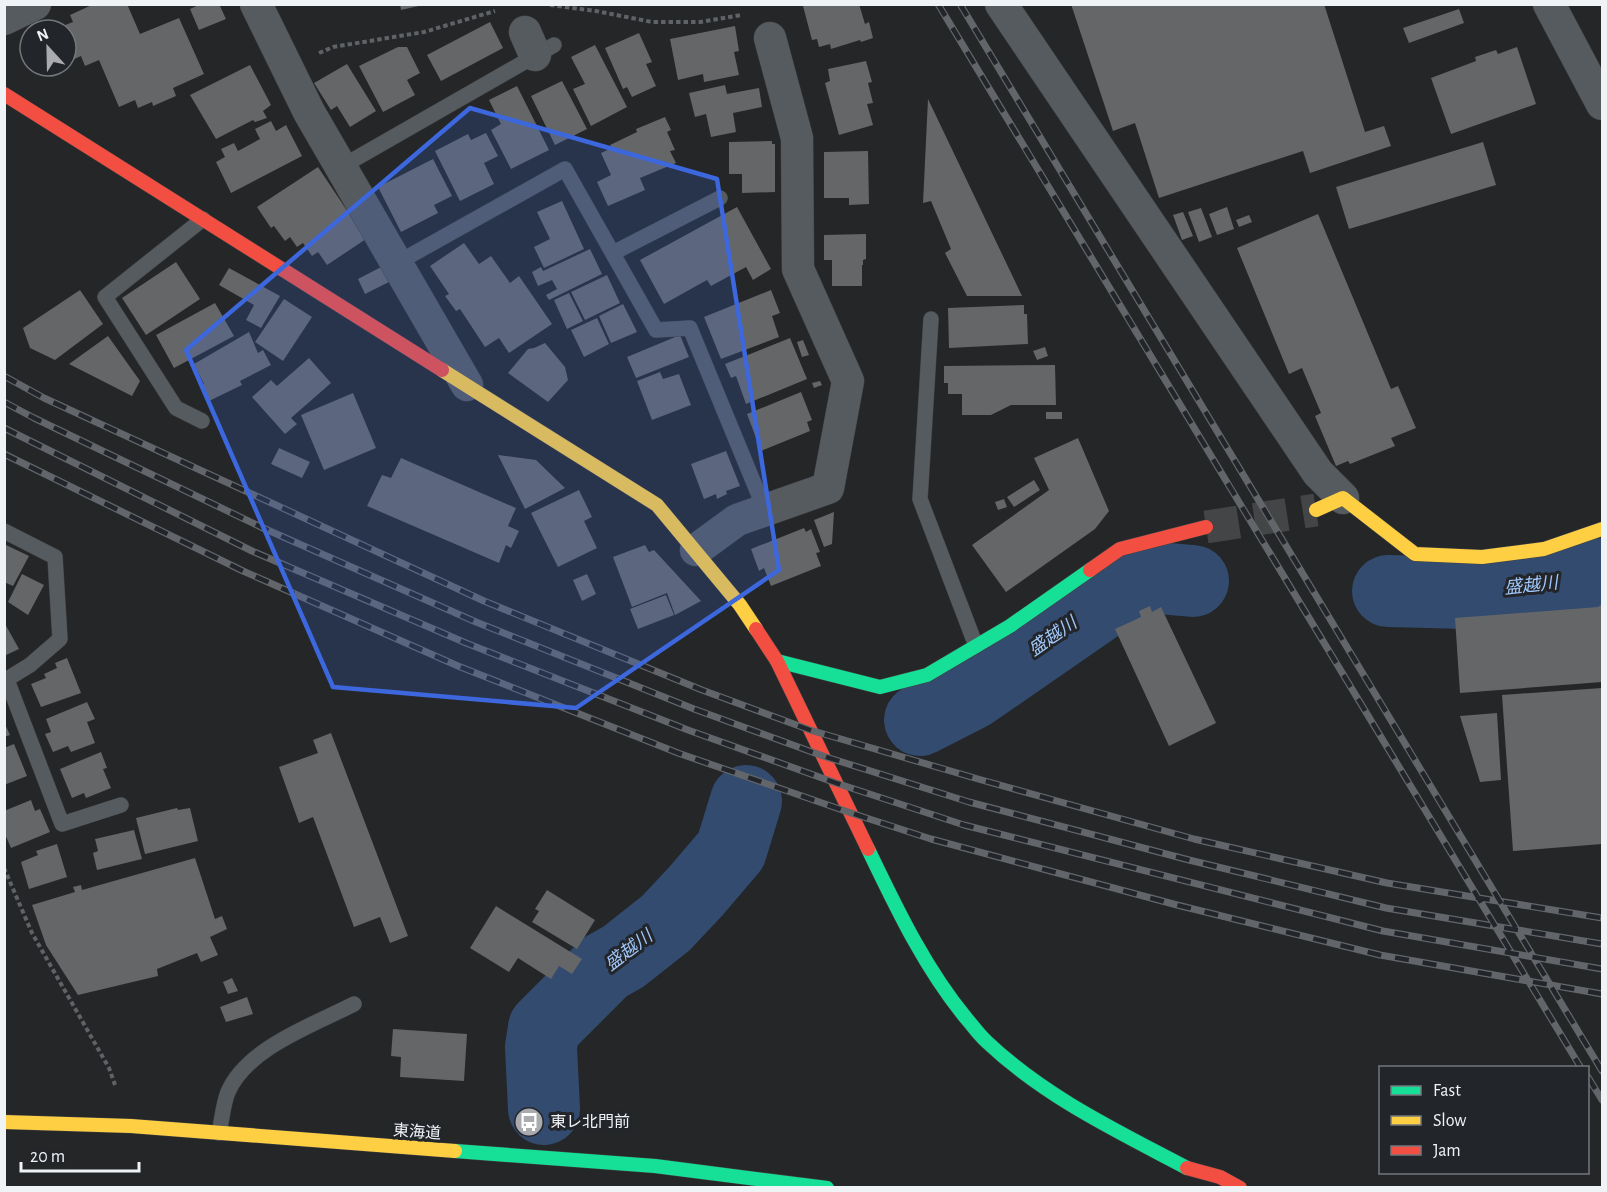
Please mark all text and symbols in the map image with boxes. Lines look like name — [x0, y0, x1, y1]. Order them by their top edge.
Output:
north arrow — [18, 18, 78, 78]
text: N — [35, 26, 51, 45]
water label: 盛越川 — [1503, 572, 1561, 598]
water label: 盛越川 — [1025, 611, 1082, 660]
water label: 盛越川 — [601, 925, 658, 974]
legend — [1379, 1066, 1589, 1174]
text: Fast — [1433, 1082, 1461, 1100]
bus stop icon: 東レ北門前 — [513, 1106, 545, 1138]
text: Slow — [1433, 1112, 1466, 1130]
place label: 東レ北門前 — [550, 1113, 630, 1130]
street label: 東海道 — [392, 1121, 442, 1142]
scale bar — [21, 1135, 140, 1173]
text: Jam — [1433, 1142, 1461, 1160]
text: 20 m — [30, 1148, 65, 1166]

